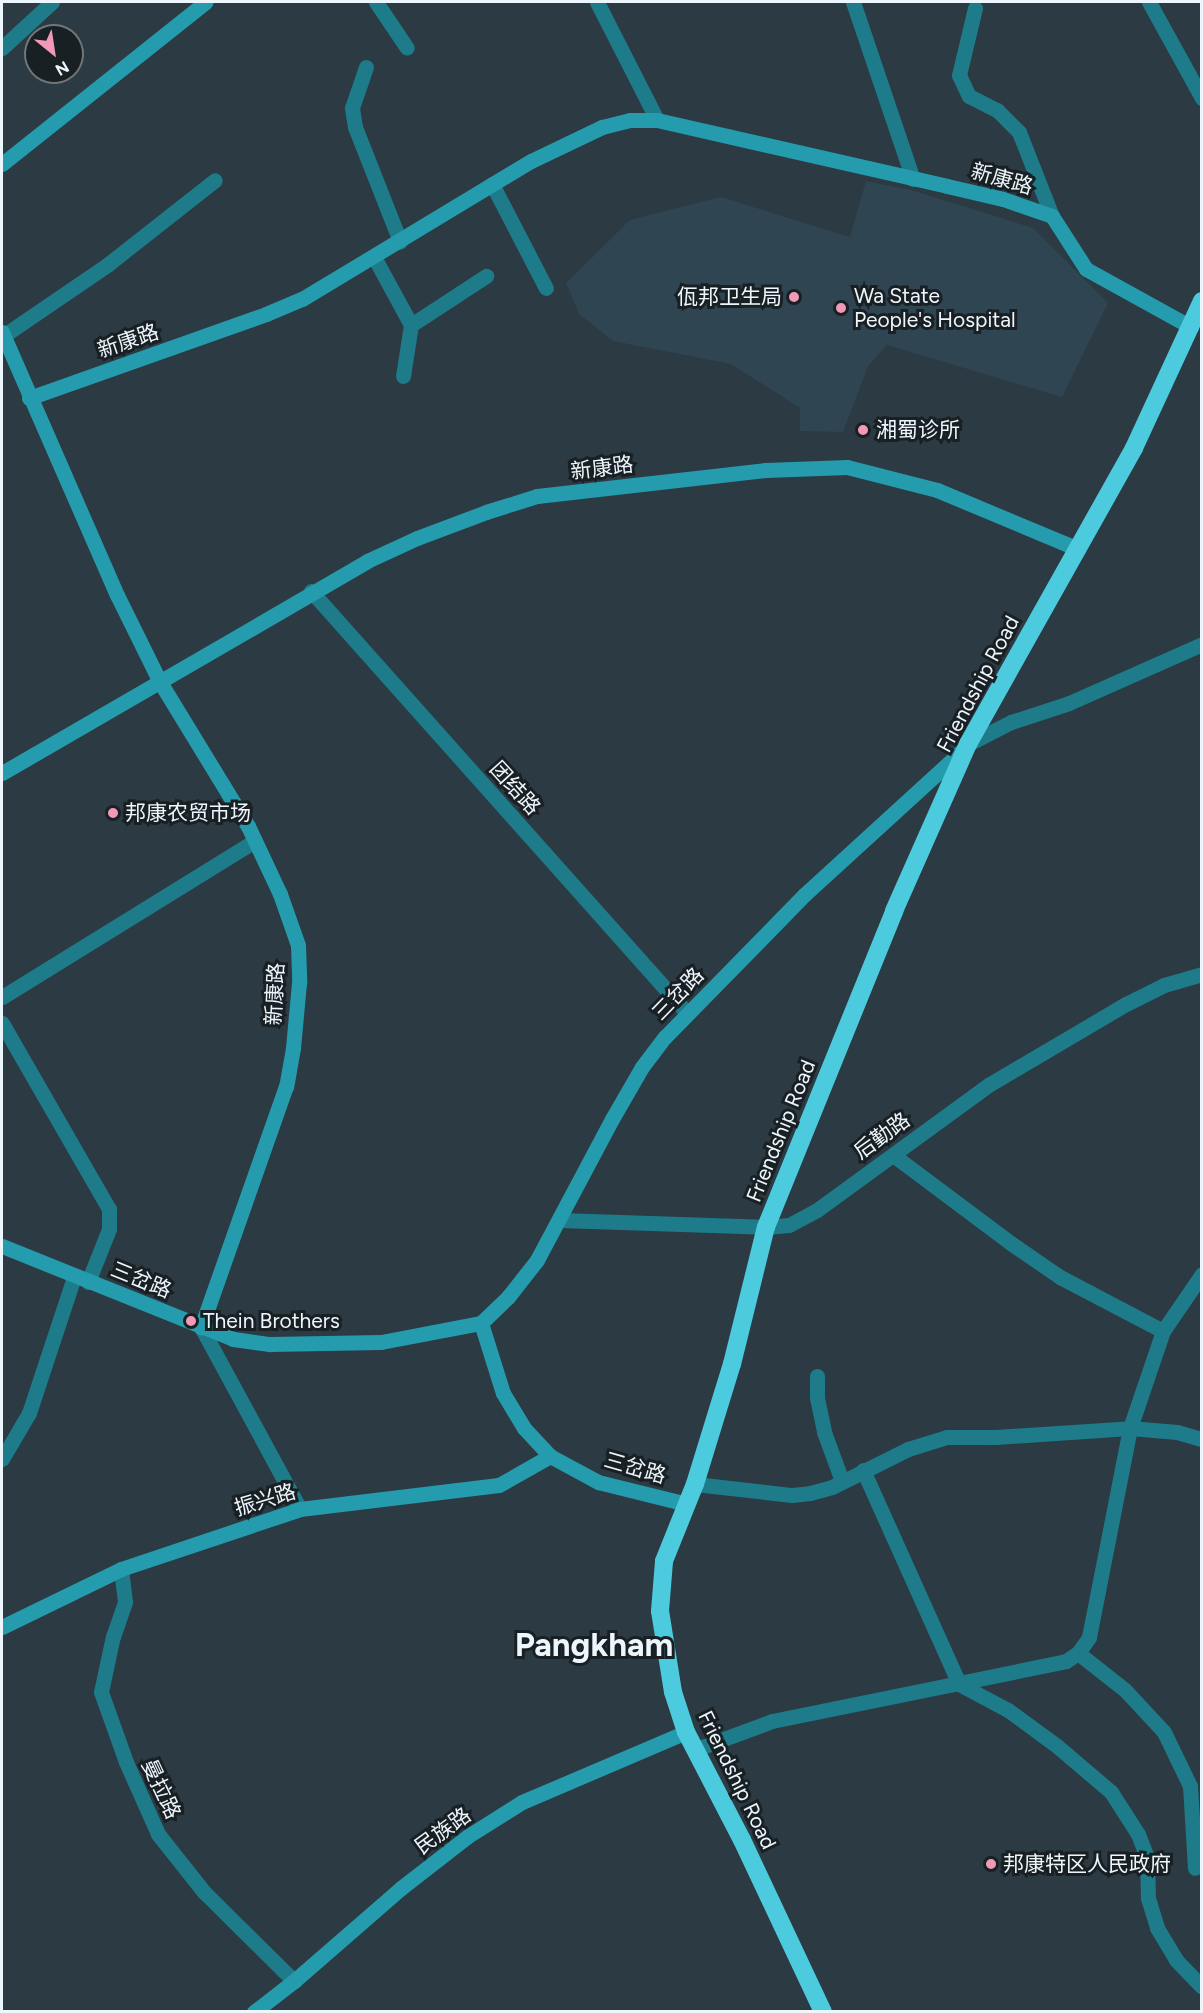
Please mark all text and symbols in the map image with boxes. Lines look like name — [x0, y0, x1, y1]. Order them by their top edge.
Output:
north arrow — [24, 24, 84, 84]
text: N — [52, 57, 72, 80]
street label: 新康路 — [968, 158, 1036, 200]
place label: Wa State People's Hospital — [854, 283, 1016, 333]
place label: 佤邦卫生局 — [677, 284, 782, 310]
marker: 佤邦卫生局 — [787, 290, 801, 304]
marker: Wa State People's Hospital — [832, 299, 850, 317]
street label: 新康路 — [94, 319, 162, 363]
place label: 湘蜀诊所 — [876, 417, 960, 443]
marker: 湘蜀诊所 — [854, 421, 872, 439]
street label: 新康路 — [569, 452, 635, 484]
street label: Friendship Road — [931, 611, 1025, 757]
street label: 团结路 — [485, 756, 545, 820]
place label: 邦康农贸市场 — [125, 800, 251, 826]
marker: 邦康农贸市场 — [106, 806, 120, 820]
street label: 新康路 — [261, 962, 289, 1026]
street label: 三岔路 — [647, 963, 709, 1025]
street label: Friendship Road — [741, 1056, 821, 1206]
street label: 后勤路 — [849, 1107, 915, 1165]
street label: 三岔路 — [107, 1257, 175, 1303]
place label: Thein Brothers — [203, 1308, 340, 1334]
marker: Thein Brothers — [184, 1314, 198, 1328]
street label: 三岔路 — [601, 1447, 669, 1489]
street label: 振兴路 — [231, 1479, 299, 1521]
district label: Pangkham — [515, 1625, 673, 1665]
street label: Friendship Road — [693, 1707, 781, 1853]
street label: 曼拉路 — [136, 1755, 186, 1823]
street label: 民族路 — [410, 1802, 476, 1860]
place label: 邦康特区人民政府 — [1003, 1851, 1171, 1877]
marker: 邦康特区人民政府 — [984, 1857, 998, 1871]

